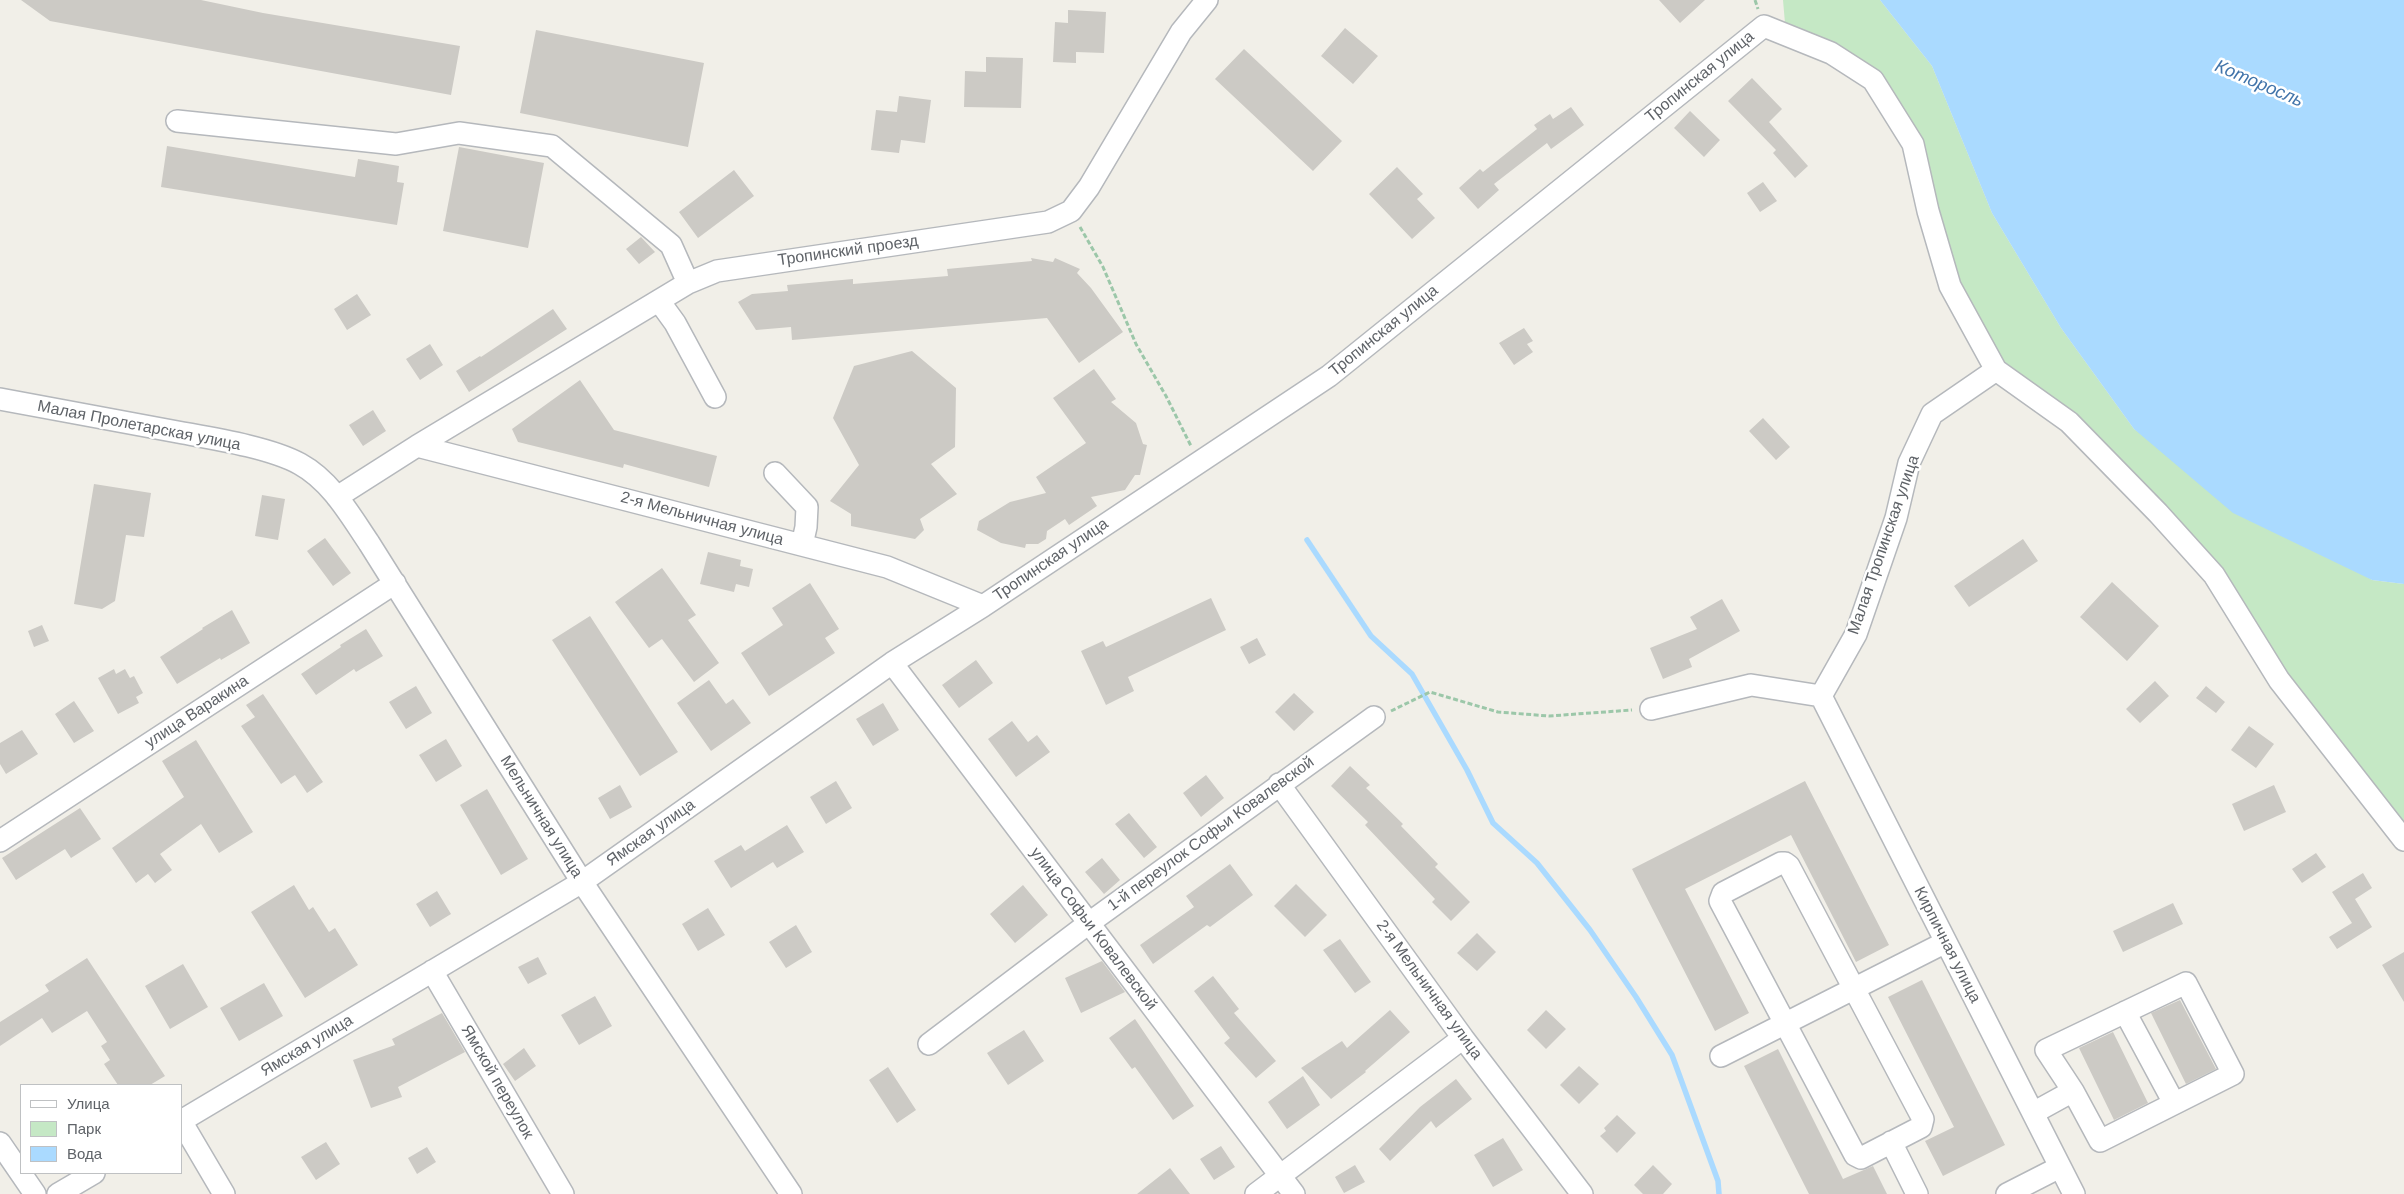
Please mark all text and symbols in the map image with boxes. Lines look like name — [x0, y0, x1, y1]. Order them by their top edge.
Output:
street label: Тропинская улица — [1642, 27, 1758, 127]
water label: Которосль — [2211, 56, 2307, 112]
street label: Тропинский проезд — [776, 232, 920, 270]
street label: Тропинская улица — [1326, 281, 1442, 381]
street label: Малая Пролетарская улица — [36, 397, 242, 455]
street label: Малая Тропинская улица — [1844, 453, 1924, 637]
street label: 2-я Мельничная улица — [618, 488, 786, 550]
street label: Тропинская улица — [990, 514, 1112, 606]
street label: улица Варакина — [142, 671, 252, 753]
street label: Мельничная улица — [496, 752, 586, 882]
street label: 1-й переулок Софьи Ковалевской — [1104, 753, 1318, 915]
street label: Ямская улица — [603, 795, 699, 871]
street label: улица Софьи Ковалевской — [1026, 844, 1160, 1014]
street label: Кирпичная улица — [1909, 884, 1985, 1006]
street label: 2-я Мельничная улица — [1372, 916, 1486, 1064]
street label: Ямская улица — [258, 1011, 356, 1081]
street label: Ямской переулок — [457, 1022, 537, 1142]
legend — [20, 1084, 182, 1174]
text: Улица — [67, 1095, 110, 1112]
text: Парк — [67, 1120, 101, 1137]
text: Вода — [67, 1145, 102, 1162]

